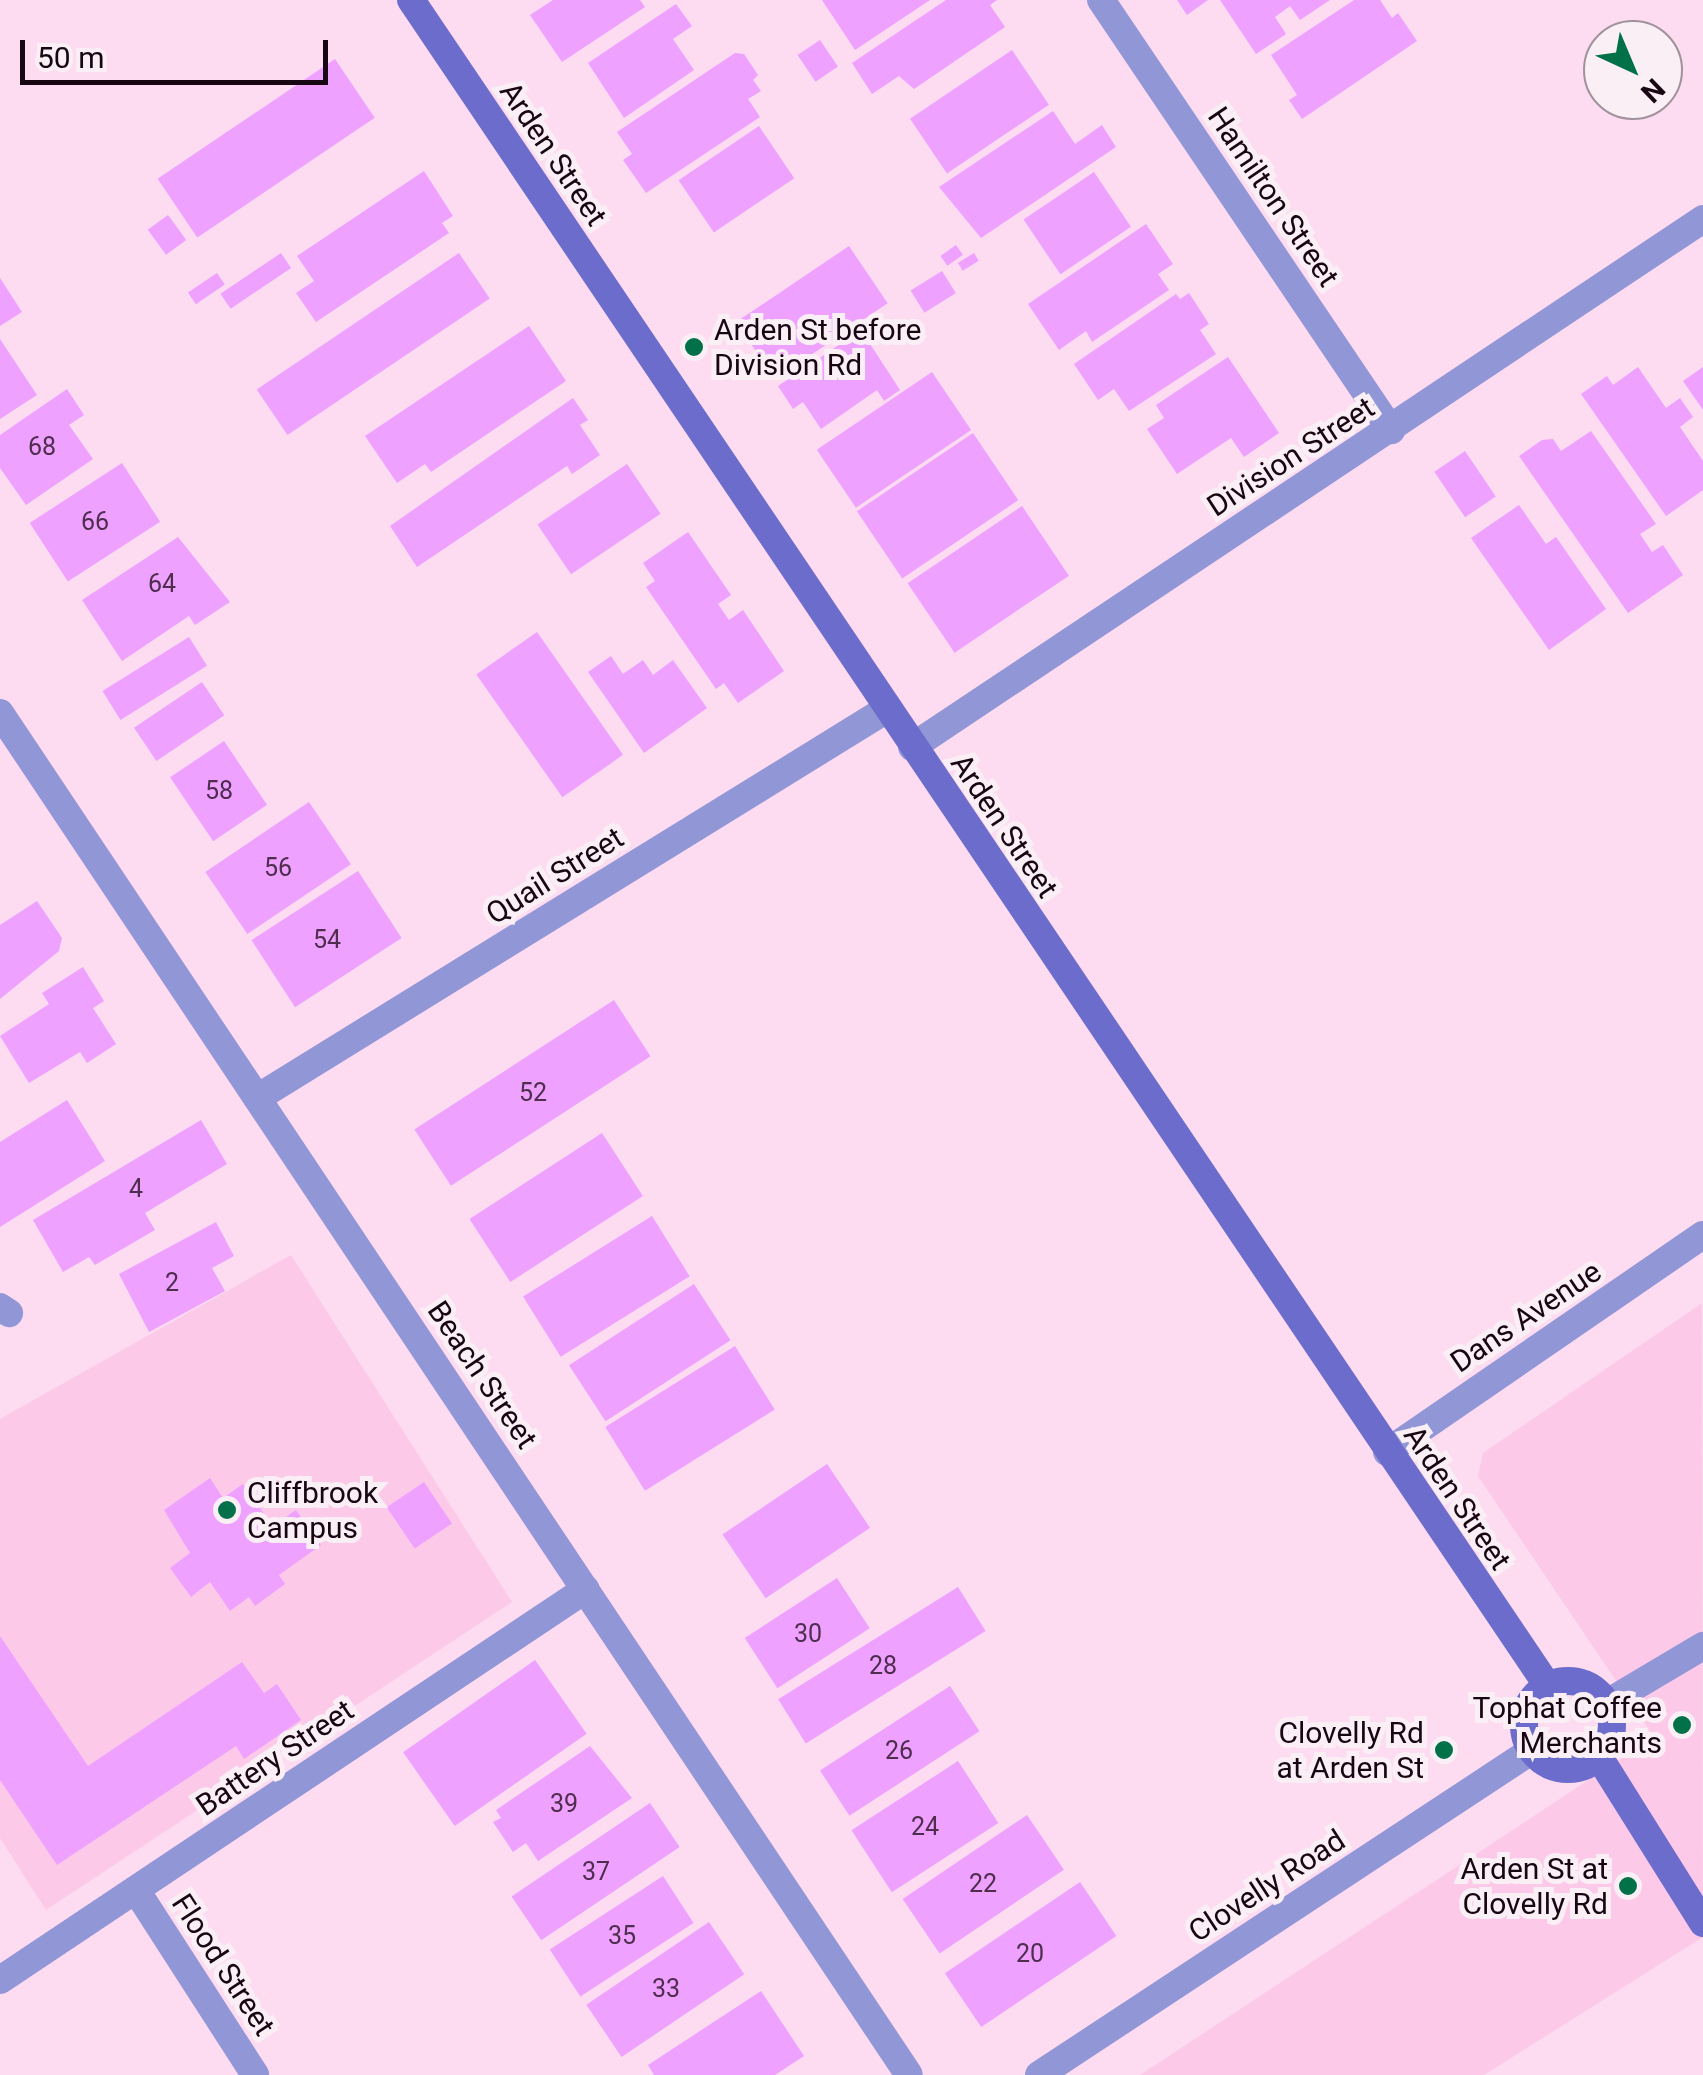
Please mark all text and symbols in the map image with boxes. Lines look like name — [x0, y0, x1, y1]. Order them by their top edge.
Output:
scale bar — [25, 20, 332, 82]
north arrow — [1583, 20, 1683, 120]
text: 50 m — [37, 40, 104, 75]
text: N — [1634, 72, 1671, 109]
street label: Arden Street — [492, 75, 614, 233]
street label: Hamilton Street — [1200, 101, 1346, 293]
place label: Arden St before Division Rd — [714, 312, 921, 382]
marker: Arden St before Division Rd — [683, 336, 705, 358]
street label: Division Street — [1201, 390, 1381, 524]
house number: 68 — [28, 432, 56, 462]
house number: 66 — [81, 507, 109, 537]
house number: 64 — [148, 569, 176, 599]
street label: Arden Street — [943, 747, 1065, 905]
house number: 58 — [205, 776, 233, 806]
street label: Quail Street — [480, 820, 630, 932]
house number: 56 — [264, 853, 292, 883]
house number: 54 — [313, 925, 341, 955]
house number: 52 — [519, 1078, 547, 1108]
house number: 4 — [129, 1174, 143, 1204]
street label: Dans Avenue — [1444, 1254, 1608, 1380]
house number: 2 — [165, 1268, 179, 1298]
street label: Beach Street — [420, 1295, 544, 1455]
street label: Arden Street — [1396, 1419, 1518, 1577]
place label: Cliffbrook Campus — [247, 1475, 378, 1546]
marker: Cliffbrook Campus — [216, 1499, 238, 1521]
house number: 30 — [794, 1619, 822, 1649]
house number: 28 — [869, 1651, 897, 1681]
place label: Tophat Coffee Merchants — [1473, 1690, 1662, 1760]
street label: Battery Street — [190, 1692, 360, 1824]
marker: Tophat Coffee Merchants — [1671, 1714, 1693, 1736]
place label: Clovelly Rd at Arden St — [1277, 1715, 1424, 1786]
house number: 26 — [885, 1736, 913, 1766]
marker: Clovelly Rd at Arden St — [1433, 1739, 1455, 1761]
house number: 39 — [550, 1789, 578, 1819]
house number: 24 — [911, 1812, 939, 1842]
street label: Clovelly Road — [1182, 1822, 1352, 1950]
place label: Arden St at Clovelly Rd — [1461, 1851, 1608, 1922]
house number: 37 — [582, 1857, 610, 1887]
house number: 22 — [969, 1869, 997, 1899]
marker: Arden St at Clovelly Rd — [1617, 1875, 1639, 1897]
street label: Flood Street — [164, 1887, 282, 2043]
house number: 35 — [608, 1921, 636, 1951]
house number: 20 — [1016, 1939, 1044, 1969]
house number: 33 — [652, 1974, 680, 2004]

